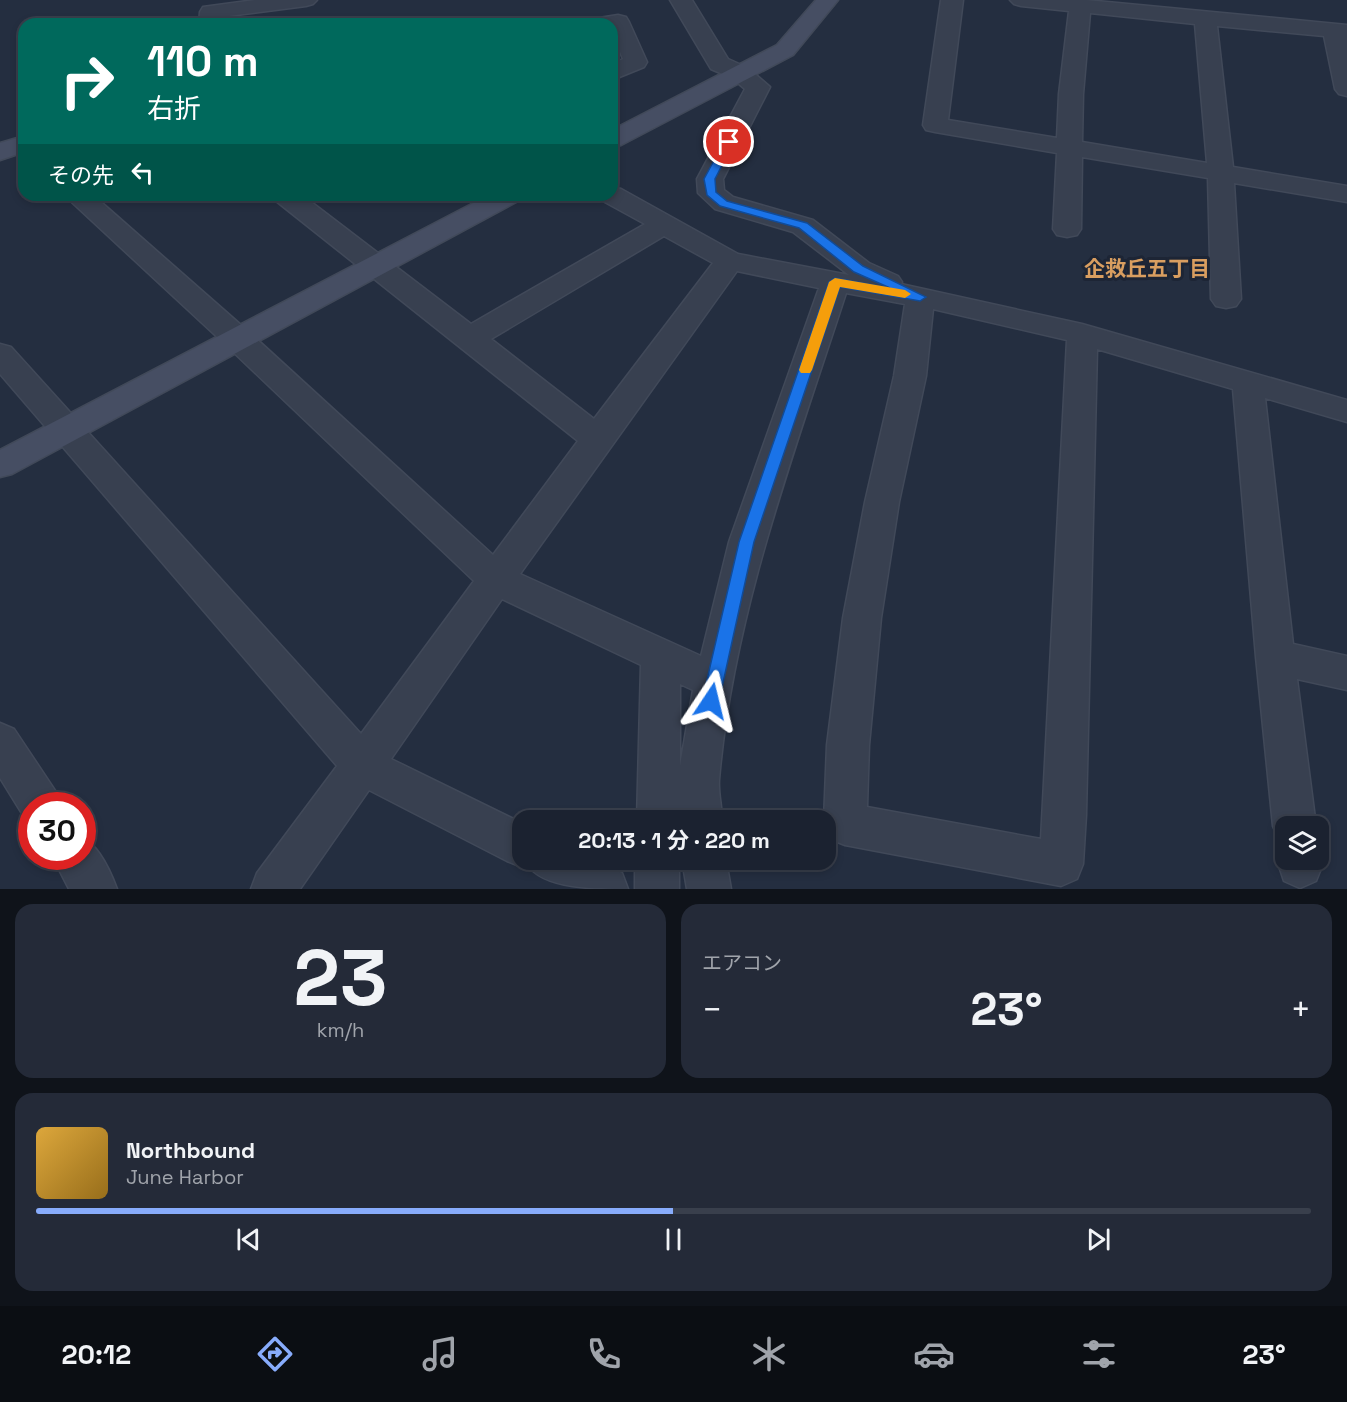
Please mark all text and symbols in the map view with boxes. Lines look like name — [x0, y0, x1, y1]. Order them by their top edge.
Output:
text: 110 m — [147, 35, 259, 88]
icon: right — [48, 42, 126, 120]
text: 右折 — [147, 91, 201, 126]
pin — [703, 116, 754, 167]
icon: arrive — [712, 125, 745, 158]
icon: left — [126, 156, 159, 189]
text: その先 — [48, 161, 114, 189]
district label: 企救丘五丁目 — [1084, 255, 1210, 282]
position arrow — [679, 669, 743, 733]
speed limit sign: 30 — [18, 792, 96, 870]
map controls — [1275, 816, 1329, 870]
button: layers — [1275, 816, 1329, 870]
text: 20:13 · 1 分 · 220 m — [578, 826, 770, 854]
text: 23 — [294, 928, 387, 1028]
text: エアコン — [702, 950, 782, 976]
text: 23° — [971, 981, 1042, 1038]
text: − — [702, 989, 722, 1031]
text: + — [1291, 989, 1311, 1031]
text: km/h — [317, 1017, 364, 1043]
text: Northbound — [126, 1136, 255, 1164]
text: June Harbor — [126, 1164, 244, 1190]
icon: previous — [232, 1223, 265, 1256]
icon: pause — [657, 1223, 690, 1256]
icon: next — [1082, 1223, 1115, 1256]
icon: directions — [254, 1333, 296, 1375]
icon: music — [419, 1333, 461, 1375]
icon: phone — [583, 1333, 625, 1375]
icon: climate — [748, 1333, 790, 1375]
icon: car — [913, 1333, 955, 1375]
icon: filters — [1078, 1333, 1120, 1375]
text: 20:12 — [61, 1337, 131, 1372]
text: 23° — [1242, 1337, 1286, 1372]

